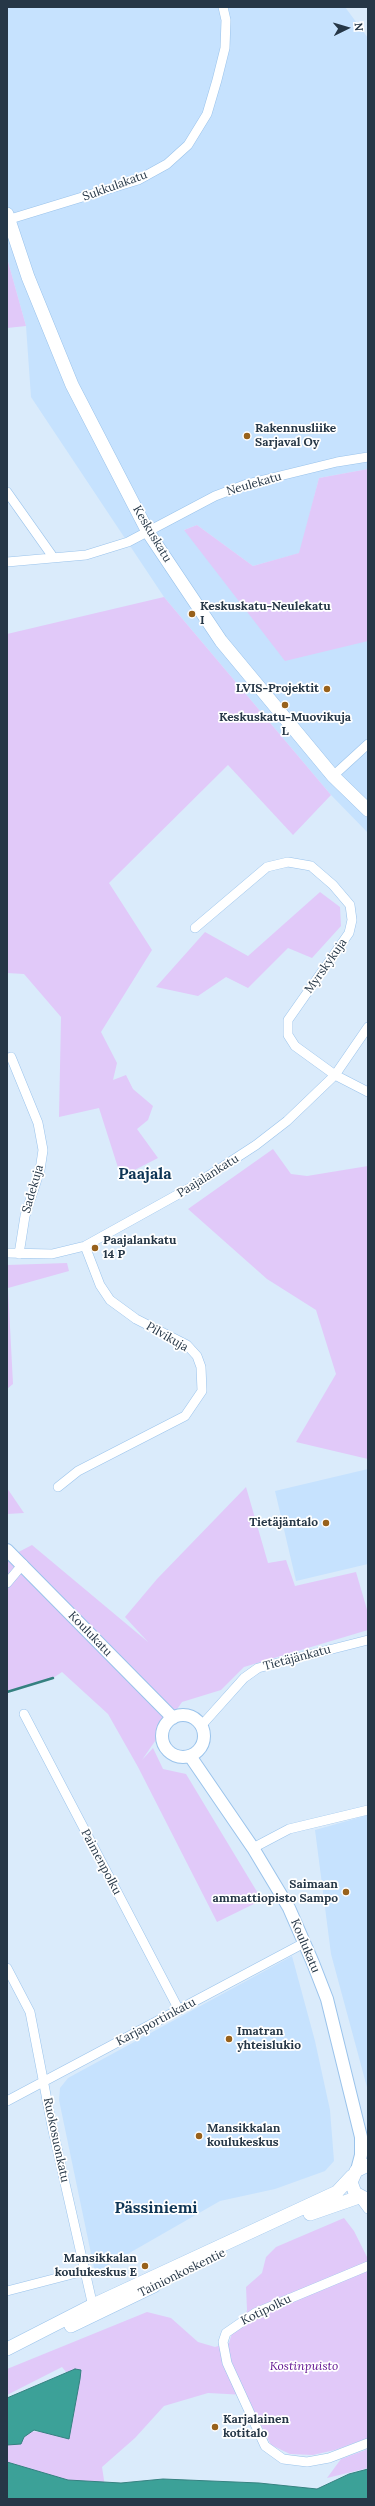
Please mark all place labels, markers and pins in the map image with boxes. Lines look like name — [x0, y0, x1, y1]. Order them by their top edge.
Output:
place label: Rakennusliike Sarjaval Oy — [255, 422, 336, 450]
marker: Rakennusliike Sarjaval Oy — [242, 431, 252, 441]
place label: Keskuskatu-Neulekatu I — [200, 600, 331, 628]
marker: Keskuskatu-Neulekatu I — [187, 609, 197, 619]
place label: LVIS-Projektit — [236, 682, 319, 696]
marker: LVIS-Projektit — [322, 684, 332, 694]
marker: Keskuskatu-Muovikuja L — [280, 700, 290, 710]
place label: Keskuskatu-Muovikuja L — [219, 711, 351, 739]
place label: Paajalankatu 14 P — [103, 1234, 176, 1262]
marker: Paajalankatu 14 P — [90, 1243, 100, 1253]
place label: Tietäjäntalo — [249, 1516, 318, 1530]
marker: Tietäjäntalo — [321, 1518, 331, 1528]
place label: Saimaan ammattiopisto Sampo — [212, 1878, 338, 1906]
marker: Saimaan ammattiopisto Sampo — [341, 1887, 351, 1897]
place label: Imatran yhteislukio — [237, 2025, 301, 2053]
marker: Imatran yhteislukio — [224, 2034, 234, 2044]
place label: Mansikkalan koulukeskus — [207, 2122, 280, 2150]
marker: Mansikkalan koulukeskus — [194, 2131, 204, 2141]
place label: Mansikkalan koulukeskus E — [55, 2252, 137, 2280]
marker: Mansikkalan koulukeskus E — [140, 2261, 150, 2271]
place label: Karjalainen kotitalo — [223, 2413, 289, 2441]
marker: Karjalainen kotitalo — [210, 2422, 220, 2432]

